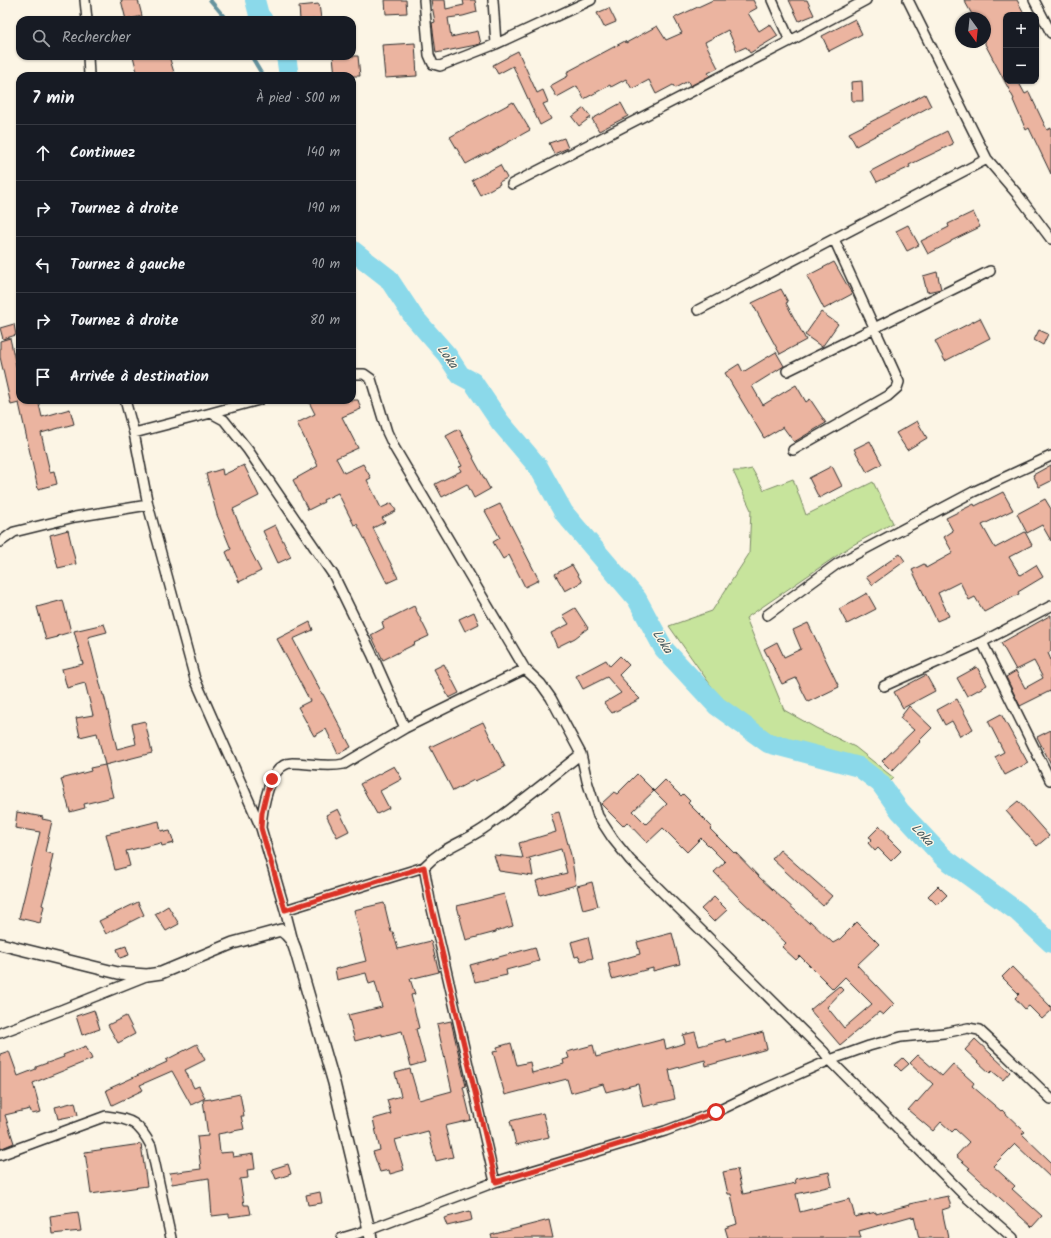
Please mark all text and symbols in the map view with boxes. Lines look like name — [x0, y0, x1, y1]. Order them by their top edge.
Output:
north arrow — [955, 12, 991, 48]
map controls — [1003, 12, 1039, 84]
button: + — [1003, 12, 1039, 48]
search box — [16, 16, 356, 60]
text: Rechercher — [62, 26, 130, 50]
icon: search — [30, 27, 52, 49]
button: − — [1003, 48, 1039, 84]
text: 7 min — [32, 85, 74, 112]
text: À pied · 500 m — [256, 88, 340, 109]
text: Continuez — [70, 141, 135, 165]
icon: ahead — [32, 142, 54, 164]
text: 140 m — [307, 142, 340, 163]
text: Tournez à droite — [70, 197, 178, 221]
icon: right — [32, 198, 54, 220]
text: 190 m — [308, 198, 340, 219]
text: Tournez à gauche — [70, 253, 185, 277]
icon: left — [32, 254, 54, 276]
text: 90 m — [312, 254, 340, 275]
text: Tournez à droite — [70, 309, 178, 333]
icon: right — [32, 310, 54, 332]
text: 80 m — [310, 310, 340, 331]
water label: Loka — [431, 341, 463, 374]
text: Arrivée à destination — [70, 365, 209, 389]
icon: arrive — [32, 366, 54, 388]
water label: Loka — [646, 626, 678, 659]
route end — [263, 770, 281, 788]
water label: Loka — [906, 819, 939, 852]
route start — [707, 1103, 725, 1121]

